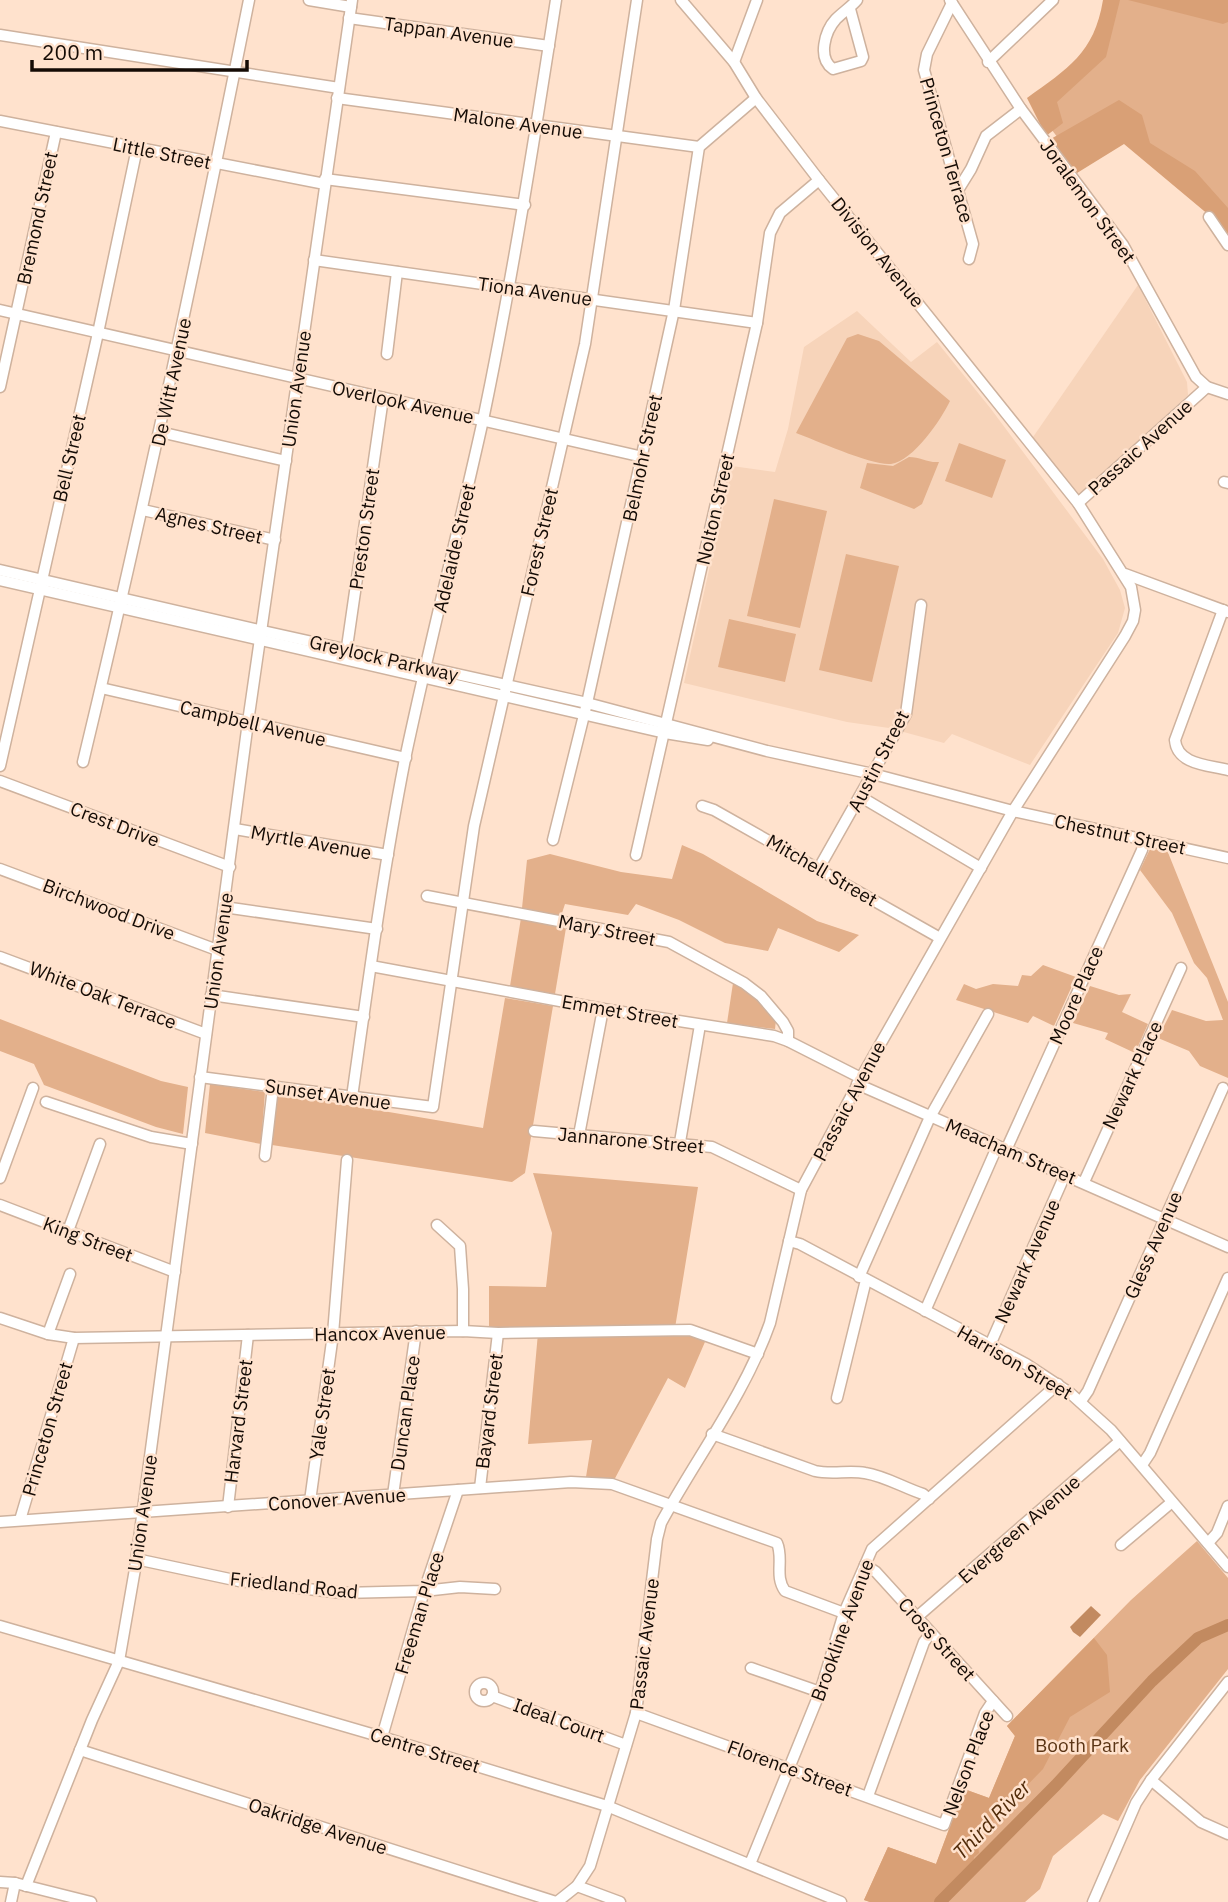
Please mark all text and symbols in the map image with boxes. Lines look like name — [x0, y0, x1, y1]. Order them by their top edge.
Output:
street label: Tappan Avenue — [383, 11, 515, 53]
scale bar — [32, 28, 247, 72]
text: 200 m — [42, 38, 103, 66]
street label: Princeton Terrace — [915, 75, 979, 225]
street label: Malone Avenue — [452, 102, 584, 144]
street label: Little Street — [111, 132, 213, 174]
street label: Joralemon Street — [1035, 134, 1141, 268]
street label: Bremond Street — [11, 149, 63, 287]
street label: Division Avenue — [826, 192, 930, 312]
street label: Tiona Avenue — [476, 271, 594, 311]
street label: De Witt Avenue — [146, 316, 196, 448]
street label: Union Avenue — [276, 329, 316, 449]
street label: Overlook Avenue — [330, 375, 476, 429]
street label: Belmohr Street — [617, 392, 667, 524]
street label: Passaic Avenue — [1083, 394, 1197, 500]
street label: Bell Street — [47, 412, 91, 504]
street label: Nolton Street — [691, 451, 739, 567]
street label: Preston Street — [344, 467, 384, 591]
street label: Adelaide Street — [427, 481, 481, 615]
street label: Forest Street — [515, 485, 563, 599]
street label: Agnes Street — [153, 501, 265, 549]
street label: Greylock Parkway — [307, 629, 461, 687]
street label: Campbell Avenue — [178, 695, 328, 751]
street label: Austin Street — [842, 706, 914, 816]
street label: Crest Drive — [67, 796, 163, 852]
street label: Chestnut Street — [1052, 808, 1188, 860]
street label: Myrtle Avenue — [249, 820, 373, 864]
street label: Mitchell Street — [762, 829, 882, 911]
street label: Birchwood Drive — [40, 873, 178, 945]
street label: Union Avenue — [198, 891, 238, 1011]
street label: Mary Street — [556, 909, 658, 951]
street label: Moore Place — [1044, 942, 1108, 1048]
street label: White Oak Terrace — [26, 956, 180, 1034]
street label: Emmet Street — [560, 989, 680, 1033]
street label: Newark Place — [1097, 1017, 1167, 1133]
street label: Passaic Avenue — [807, 1037, 891, 1165]
street label: Sunset Avenue — [263, 1073, 393, 1115]
street label: Meacham Street — [942, 1113, 1080, 1189]
street label: Jannarone Street — [557, 1122, 705, 1158]
street label: Gless Avenue — [1119, 1188, 1187, 1302]
street label: Newark Avenue — [989, 1195, 1065, 1327]
street label: King Street — [40, 1211, 136, 1267]
street label: Harrison Street — [953, 1319, 1077, 1405]
street label: Hancox Avenue — [314, 1320, 446, 1346]
street label: Bayard Street — [470, 1352, 508, 1470]
street label: Duncan Place — [385, 1354, 425, 1472]
street label: Harvard Street — [219, 1358, 257, 1484]
street label: Princeton Street — [16, 1359, 78, 1499]
street label: Yale Street — [304, 1366, 340, 1462]
street label: Union Avenue — [122, 1453, 162, 1573]
street label: Evergreen Avenue — [953, 1470, 1085, 1588]
street label: Conover Avenue — [267, 1482, 407, 1516]
street label: Freeman Place — [389, 1549, 449, 1677]
street label: Brookline Avenue — [805, 1556, 879, 1704]
street label: Friedland Road — [229, 1566, 359, 1604]
street label: Passaic Avenue — [624, 1577, 664, 1711]
street label: Cross Street — [893, 1592, 981, 1686]
street label: Ideal Court — [510, 1692, 608, 1748]
street label: Nelson Place — [937, 1707, 999, 1819]
street label: Centre Street — [367, 1722, 483, 1778]
park label: Booth Park — [1035, 1733, 1129, 1757]
street label: Florence Street — [724, 1734, 856, 1802]
water label: Third River — [946, 1772, 1037, 1865]
street label: Oakridge Avenue — [246, 1792, 390, 1860]

